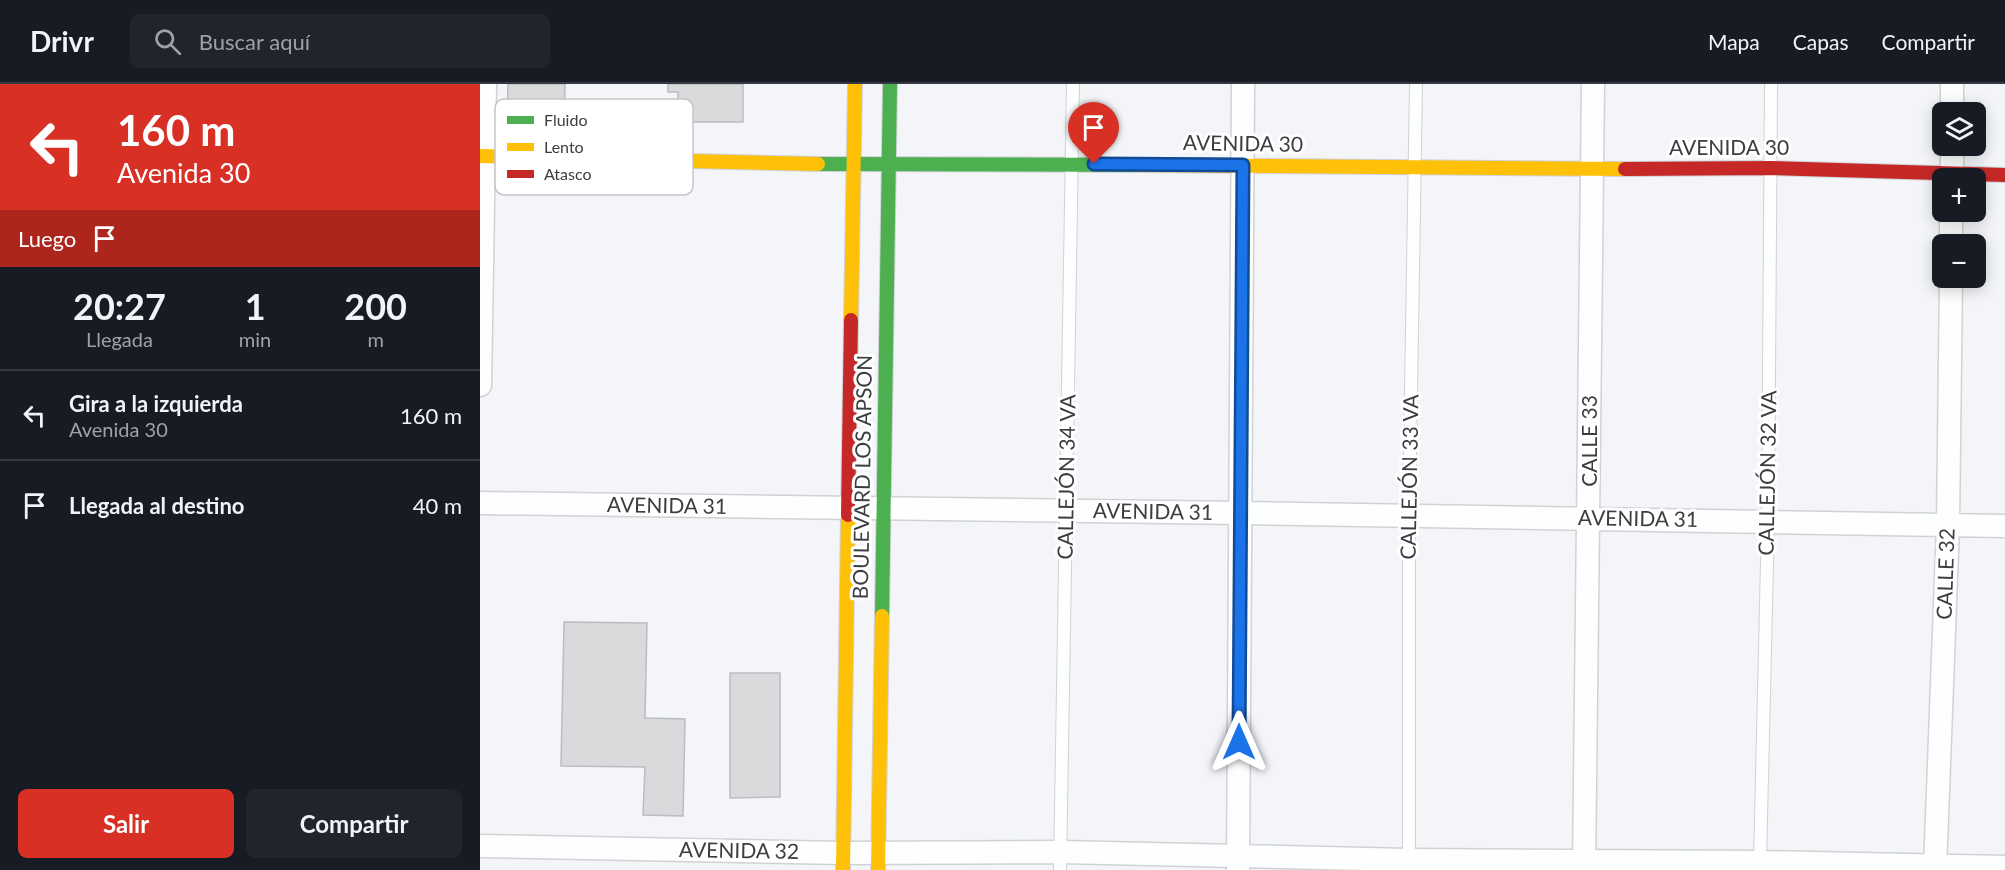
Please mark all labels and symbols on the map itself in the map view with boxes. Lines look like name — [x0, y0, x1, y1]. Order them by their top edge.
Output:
legend — [495, 99, 693, 195]
pin — [1068, 102, 1119, 164]
text: Fluido — [544, 110, 587, 129]
street label: AVENIDA 30 — [1183, 129, 1303, 156]
street label: AVENIDA 30 — [1669, 134, 1789, 159]
text: Lento — [544, 137, 584, 156]
text: Atasco — [544, 164, 592, 183]
street label: BOULEVARD LOS APSON — [847, 354, 876, 599]
street label: CALLEJÓN 32 VA — [1753, 389, 1780, 556]
street label: CALLEJÓN 34 VA — [1052, 393, 1079, 560]
street label: CALLEJÓN 33 VA — [1395, 393, 1422, 560]
street label: CALLE 33 — [1576, 395, 1601, 487]
street label: AVENIDA 31 — [607, 491, 727, 518]
street label: AVENIDA 31 — [1093, 497, 1213, 524]
street label: AVENIDA 31 — [1578, 504, 1698, 531]
street label: CALLE 32 — [1930, 528, 1959, 620]
position arrow — [1207, 710, 1271, 774]
street label: AVENIDA 32 — [679, 836, 799, 863]

